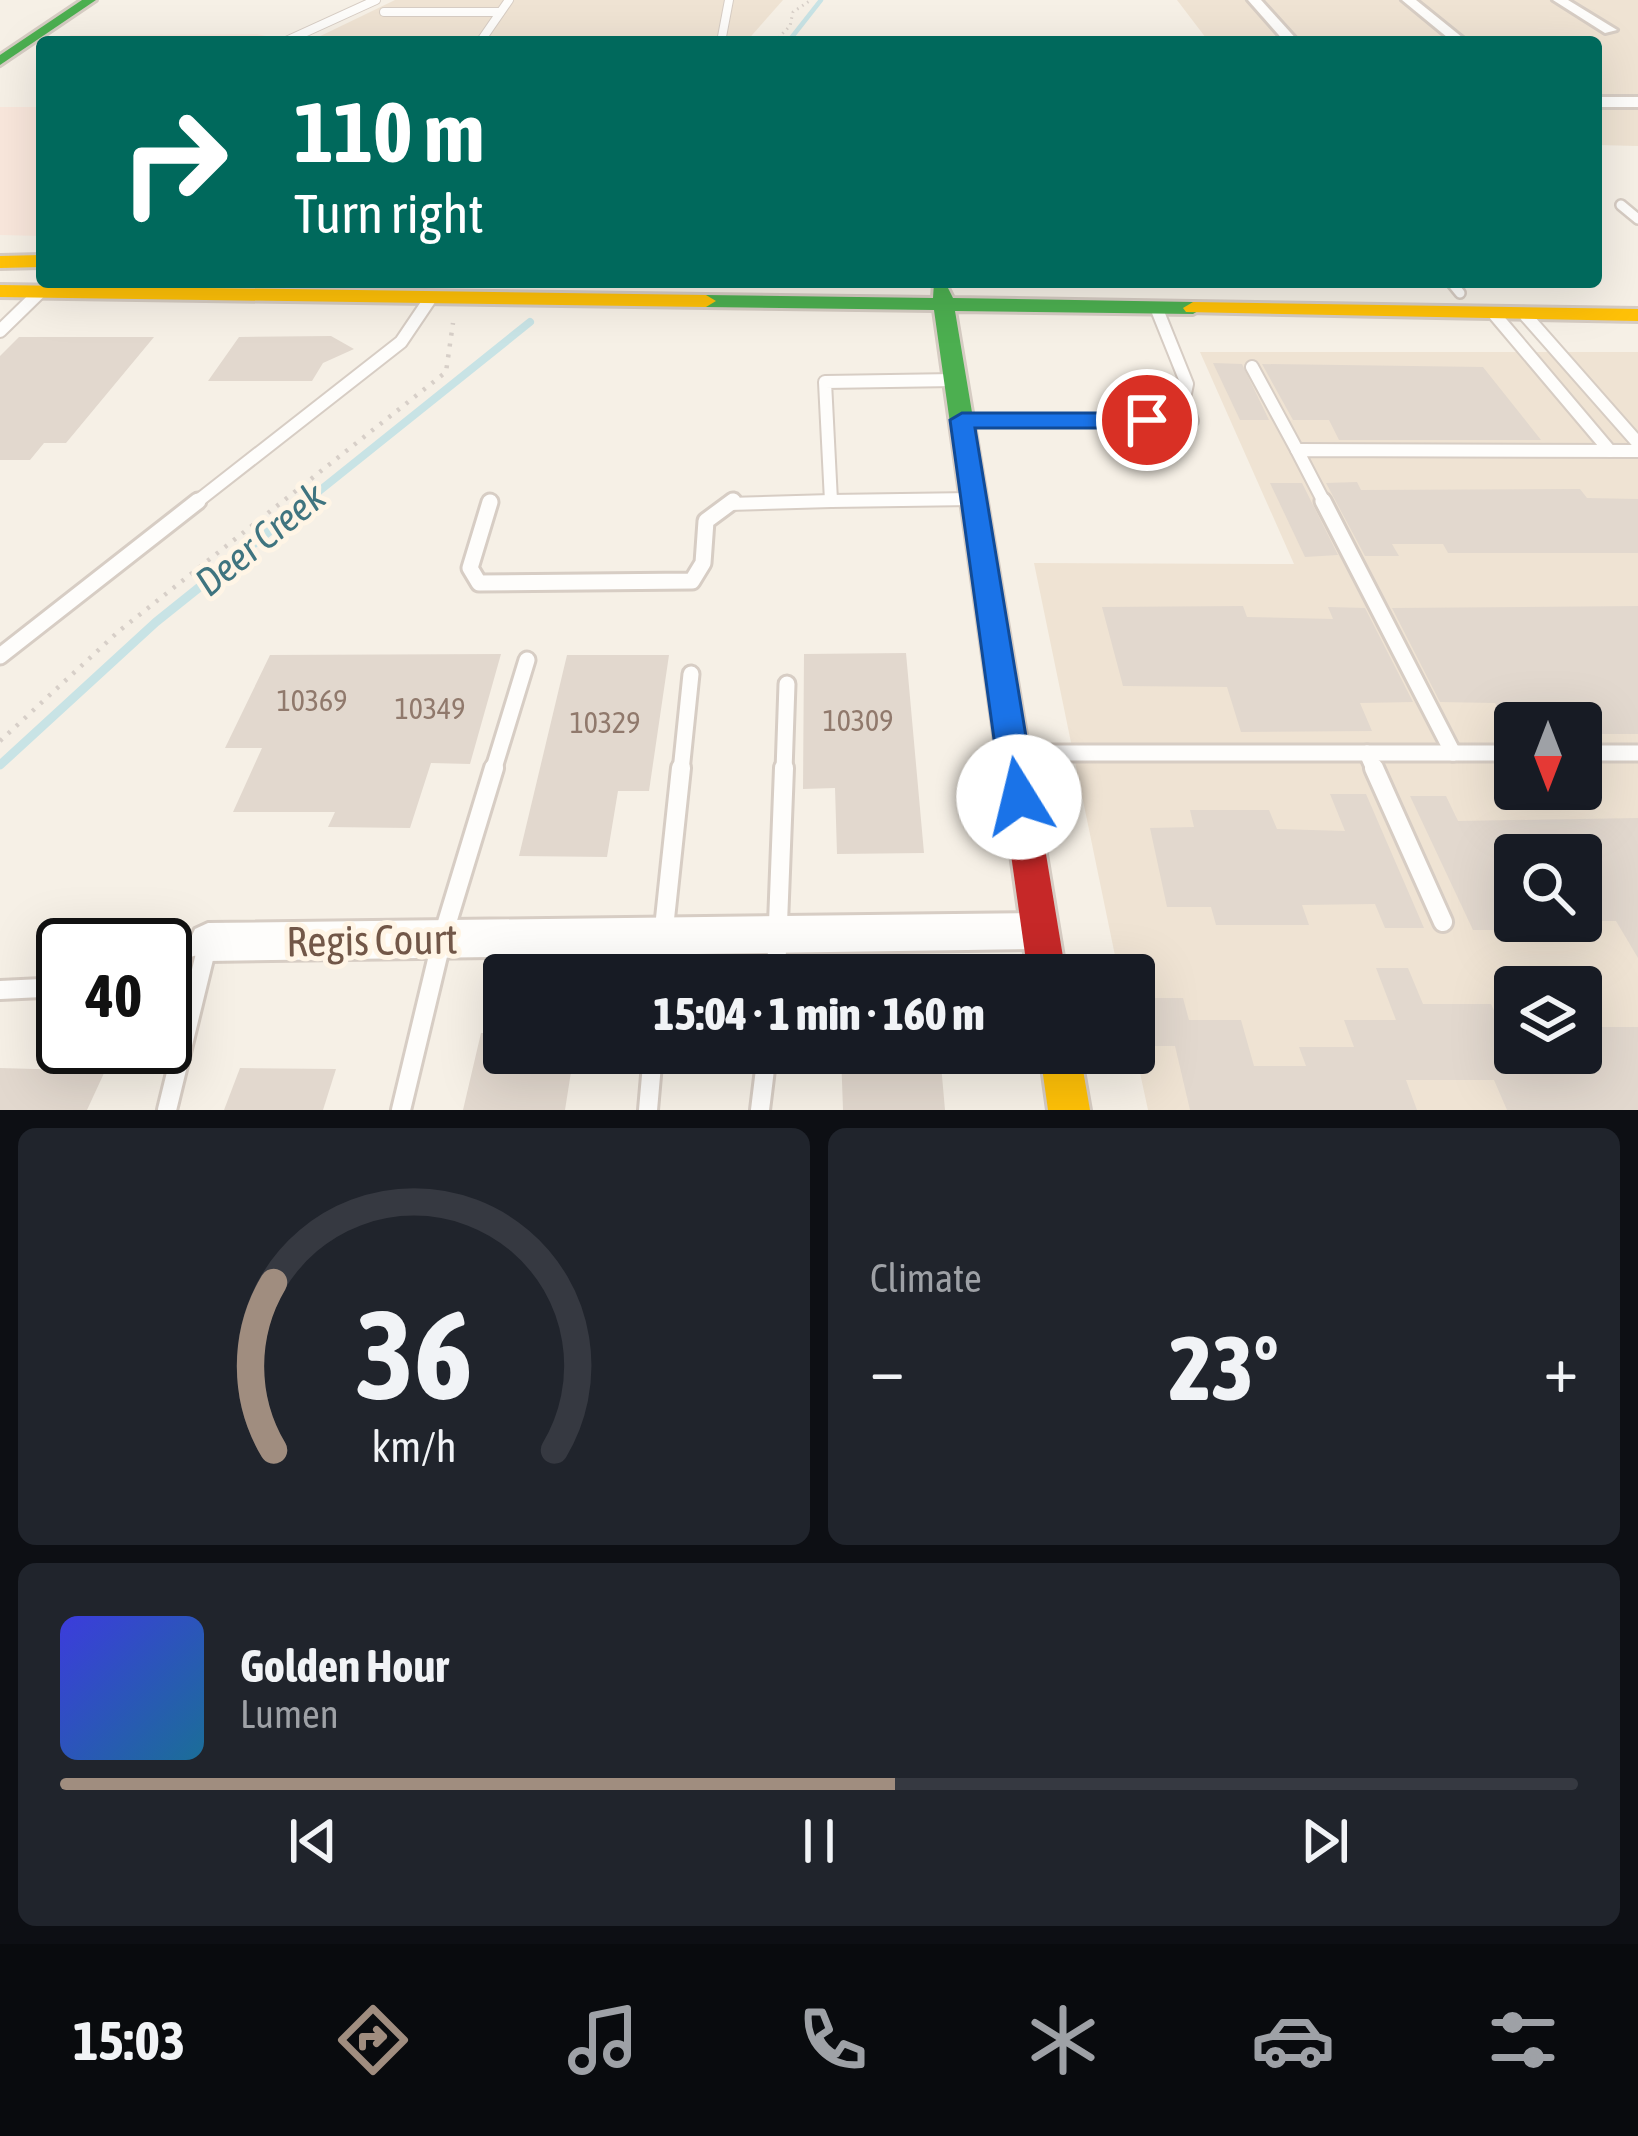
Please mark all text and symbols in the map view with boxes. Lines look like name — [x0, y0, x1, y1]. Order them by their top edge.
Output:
icon: right — [96, 84, 252, 240]
text: 110 m — [294, 84, 484, 180]
text: Turn right — [294, 183, 484, 244]
pin — [1096, 369, 1198, 471]
icon: arrive — [1114, 387, 1180, 453]
water label: Deer Creek — [187, 473, 334, 604]
house number: 10369 — [277, 683, 347, 717]
house number: 10349 — [395, 691, 465, 725]
north arrow — [1494, 702, 1602, 810]
map controls — [1494, 702, 1602, 1074]
house number: 10309 — [823, 703, 893, 737]
house number: 10329 — [570, 705, 640, 739]
position arrow — [956, 734, 1082, 860]
button: search — [1494, 834, 1602, 942]
street label: Regis Court — [286, 915, 458, 965]
speed limit sign: 40 — [36, 918, 192, 1074]
button: layers — [1494, 966, 1602, 1074]
text: 15:04 · 1 min · 160 m — [653, 988, 985, 1040]
text: Climate — [870, 1256, 982, 1300]
text: 36 — [355, 1282, 473, 1425]
text: 23° — [1169, 1316, 1279, 1419]
text: − — [870, 1330, 904, 1406]
text: + — [1544, 1330, 1578, 1406]
text: km/h — [371, 1421, 457, 1470]
text: Golden Hour — [240, 1640, 449, 1692]
text: Lumen — [240, 1692, 339, 1736]
icon: previous — [280, 1808, 346, 1874]
icon: pause — [786, 1808, 852, 1874]
icon: next — [1292, 1808, 1358, 1874]
icon: directions — [331, 1998, 415, 2082]
icon: music — [561, 1998, 645, 2082]
icon: phone — [791, 1998, 875, 2082]
icon: climate — [1021, 1998, 1105, 2082]
icon: car — [1251, 1998, 1335, 2082]
icon: filters — [1481, 1998, 1565, 2082]
text: 15:03 — [73, 2010, 185, 2071]

